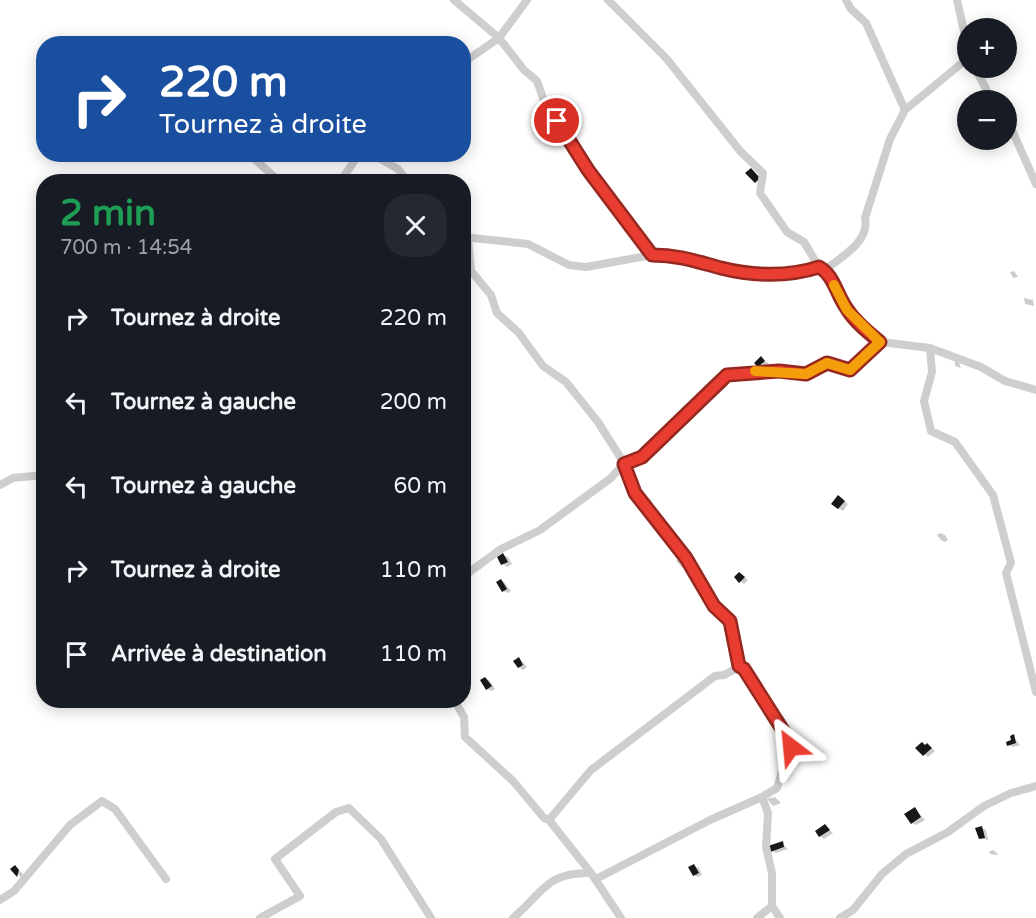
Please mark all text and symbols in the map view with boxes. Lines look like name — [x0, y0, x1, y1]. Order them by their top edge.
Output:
map controls — [957, 18, 1017, 150]
button: + — [957, 18, 1017, 78]
text: 220 m — [159, 57, 288, 108]
icon: right — [60, 60, 138, 138]
button: − — [957, 90, 1017, 150]
pin — [531, 95, 582, 146]
icon: arrive — [540, 104, 573, 137]
text: Tournez à droite — [159, 108, 367, 141]
text: 2 min — [60, 192, 156, 235]
button: close — [384, 194, 447, 257]
text: 700 m · 14:54 — [60, 236, 192, 260]
icon: right — [60, 302, 93, 335]
text: Tournez à droite — [111, 305, 280, 331]
text: 220 m — [380, 305, 447, 331]
icon: left — [60, 386, 93, 419]
text: Tournez à gauche — [111, 389, 296, 415]
text: 200 m — [380, 389, 447, 415]
icon: left — [60, 470, 93, 503]
text: Tournez à gauche — [111, 473, 296, 499]
text: 60 m — [393, 473, 447, 499]
icon: right — [60, 554, 93, 587]
text: Tournez à droite — [111, 557, 280, 583]
text: 110 m — [380, 557, 447, 583]
icon: arrive — [60, 638, 93, 671]
text: Arrivée à destination — [111, 641, 327, 667]
text: 110 m — [380, 641, 447, 667]
position arrow — [759, 715, 823, 779]

